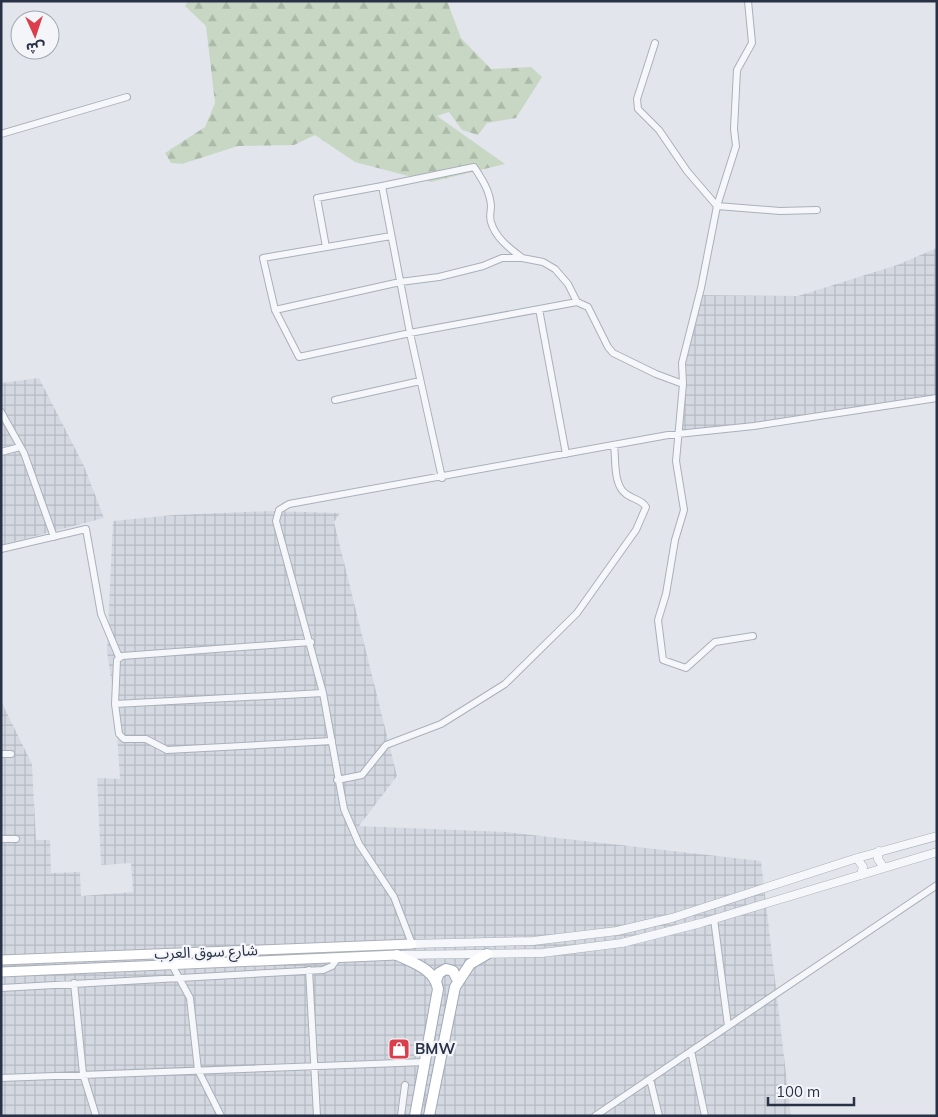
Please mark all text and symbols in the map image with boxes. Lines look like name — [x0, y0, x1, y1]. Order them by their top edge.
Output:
north arrow — [10, 10, 60, 60]
text: ش — [26, 38, 46, 57]
street label: شارع سوق العرب — [154, 940, 258, 966]
shop icon: BMW — [387, 1037, 411, 1061]
place label: BMW — [415, 1039, 455, 1058]
scale bar — [768, 1074, 854, 1106]
text: 100 m — [776, 1082, 820, 1101]

